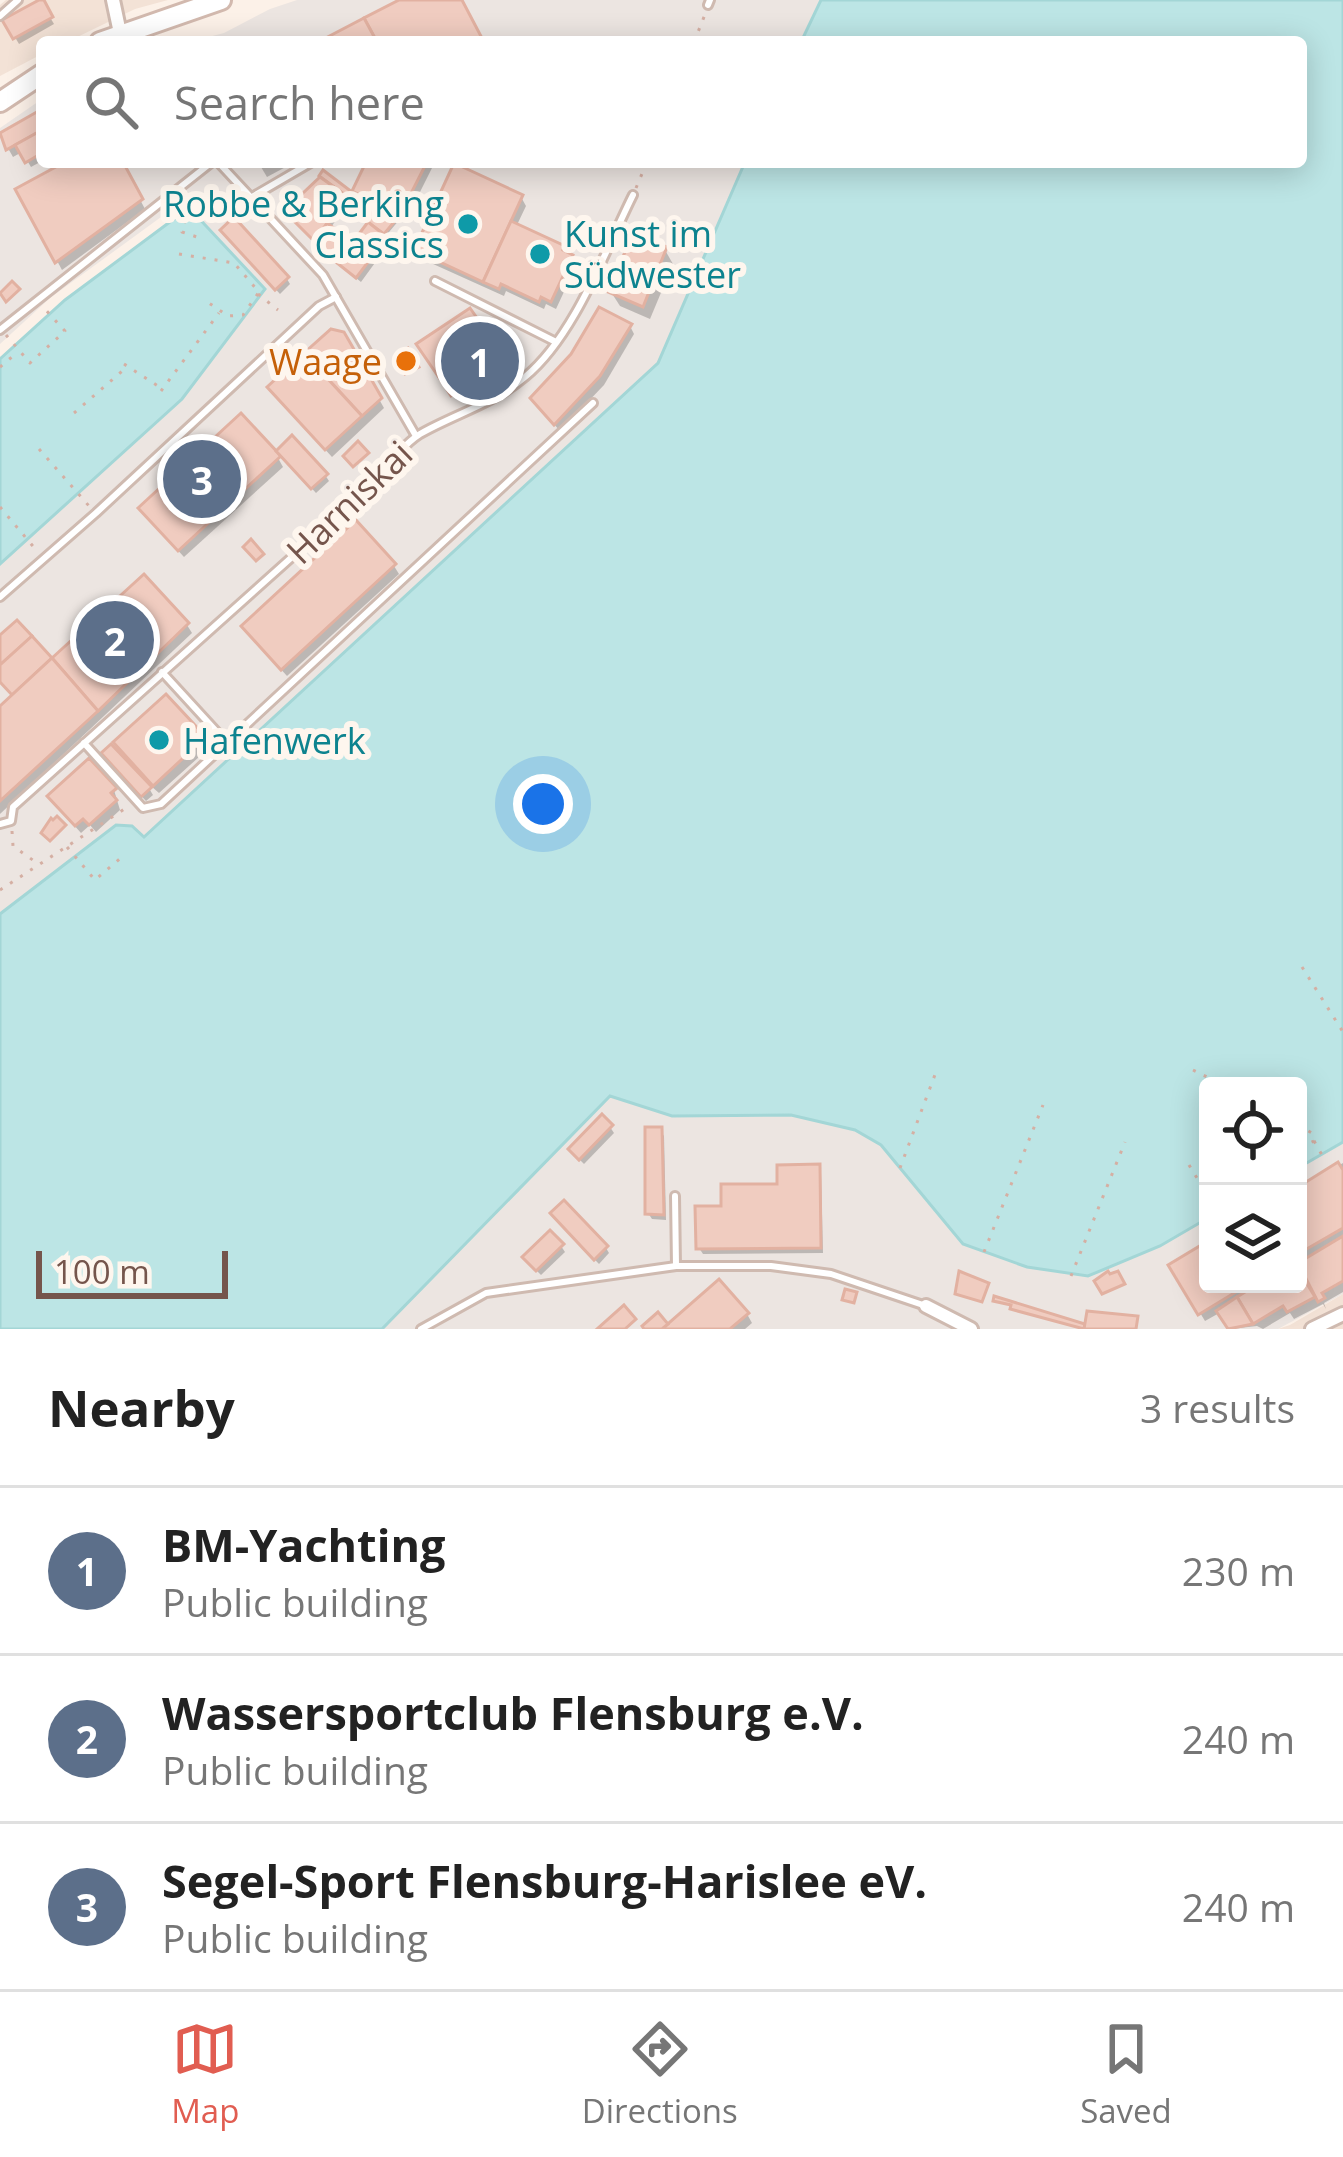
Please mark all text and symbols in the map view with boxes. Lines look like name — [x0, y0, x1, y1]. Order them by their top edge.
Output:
search box — [36, 36, 1307, 168]
icon: search — [78, 69, 144, 135]
text: Search here — [174, 72, 425, 133]
place label: Robbe & Berking Classics — [163, 179, 444, 269]
place label: Kunst im Südwester — [564, 209, 741, 299]
marker: Robbe & Berking Classics — [455, 211, 481, 237]
marker: Kunst im Südwester — [527, 241, 553, 267]
pin: 1 — [441, 316, 519, 406]
place label: Waage — [269, 337, 382, 386]
marker: Waage — [393, 348, 419, 374]
street label: Harniskai — [275, 430, 423, 574]
pin: 3 — [163, 434, 241, 524]
pin: 2 — [76, 595, 154, 685]
place label: Hafenwerk — [183, 716, 366, 765]
marker: Hafenwerk — [146, 727, 172, 753]
your location — [513, 774, 573, 834]
map controls — [1199, 1077, 1307, 1293]
button: locate — [1199, 1077, 1307, 1185]
button: layers — [1199, 1185, 1307, 1293]
scale bar — [36, 1245, 228, 1298]
text: 100 m — [54, 1249, 150, 1294]
text: Nearby — [48, 1372, 235, 1442]
text: 3 results — [1140, 1381, 1295, 1434]
text: BM-Yachting — [162, 1514, 445, 1575]
text: 1 — [76, 1544, 98, 1597]
text: 230 m — [1182, 1544, 1295, 1597]
text: Public building — [162, 1575, 428, 1628]
text: Wassersportclub Flensburg e.V. — [162, 1682, 864, 1743]
text: 2 — [76, 1712, 98, 1765]
text: 240 m — [1182, 1712, 1295, 1765]
text: Public building — [162, 1743, 428, 1796]
text: Segel-Sport Flensburg-Harislee eV. — [162, 1850, 927, 1911]
text: 3 — [76, 1880, 98, 1933]
text: 240 m — [1182, 1880, 1295, 1933]
text: Public building — [162, 1911, 428, 1964]
tab: Map — [171, 2016, 239, 2133]
tab: Directions — [582, 2016, 738, 2133]
tab: Saved — [1080, 2016, 1172, 2133]

